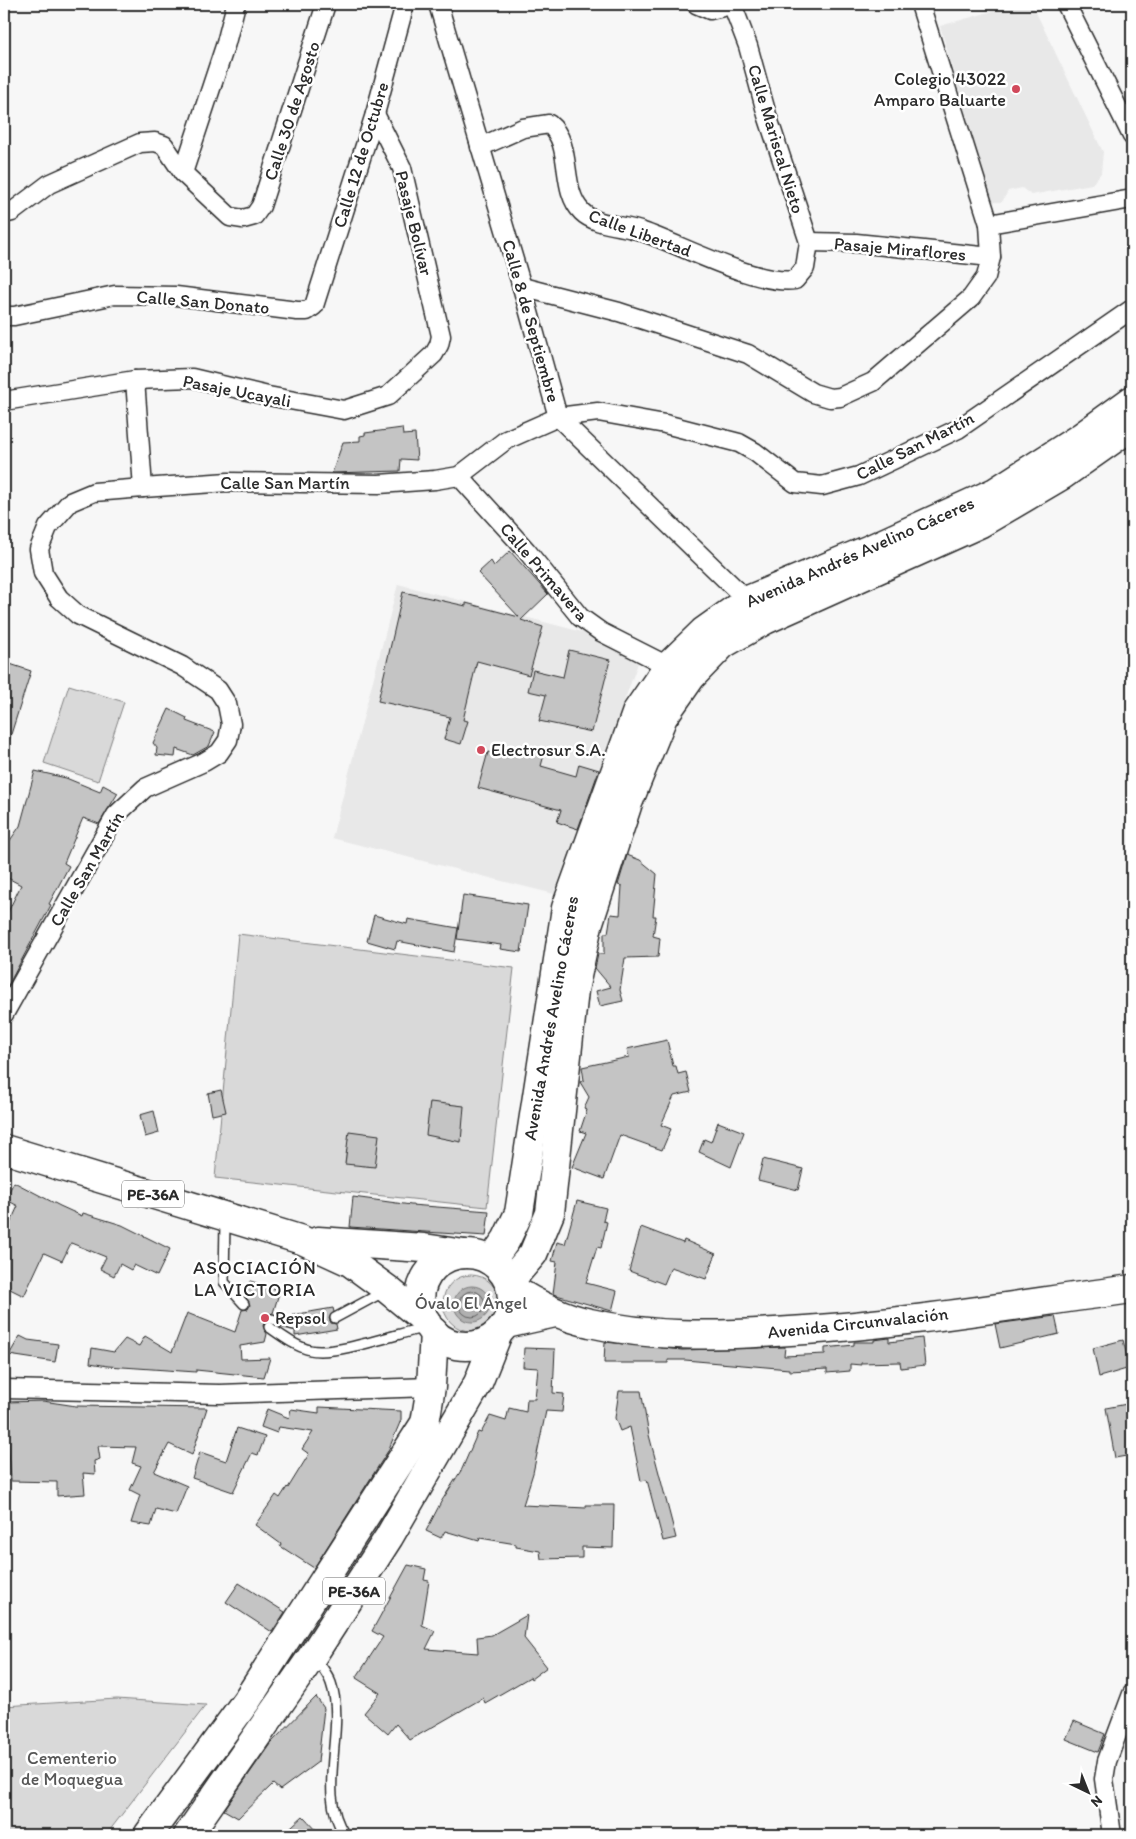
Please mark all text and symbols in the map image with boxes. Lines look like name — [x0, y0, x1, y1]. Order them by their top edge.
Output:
street label: Calle 30 de Agosto — [259, 39, 325, 183]
street label: Calle Mariscal Nieto — [743, 62, 809, 216]
place label: Colegio 43022 Amparo Baluarte — [874, 68, 1007, 111]
street label: Calle 12 de Octubre — [328, 79, 394, 231]
marker: Colegio 43022 Amparo Baluarte — [1010, 83, 1022, 95]
street label: Pasaje Bolívar — [390, 168, 438, 278]
street label: Calle Libertad — [586, 204, 695, 262]
street label: Pasaje Miraflores — [833, 232, 967, 266]
street label: Calle 8 de Septiembre — [497, 237, 565, 405]
street label: Calle San Donato — [136, 285, 270, 319]
street label: Pasaje Ucayali — [181, 370, 293, 412]
street label: Calle San Martín — [852, 407, 978, 485]
street label: Calle San Martín — [220, 472, 350, 494]
street label: Avenida Andrés Avelino Cáceres — [742, 492, 978, 612]
street label: Calle Primavera — [495, 518, 593, 626]
place label: Electrosur S.A. — [491, 739, 606, 761]
marker: Electrosur S.A. — [475, 744, 487, 756]
street label: Calle San Martín — [45, 807, 129, 931]
street label: Avenida Andrés Avelino Cáceres — [519, 894, 583, 1142]
road number: PE-36A — [122, 1180, 184, 1208]
district label: ASOCIACIÓN LA VICTORIA — [193, 1256, 317, 1301]
park label: Óvalo El Ángel — [415, 1292, 527, 1314]
street label: Avenida Circunvalación — [766, 1303, 950, 1343]
place label: Repsol — [275, 1307, 326, 1329]
marker: Repsol — [259, 1312, 271, 1324]
road number: PE-36A — [323, 1578, 385, 1604]
park label: Cementerio de Moquegua — [21, 1747, 124, 1790]
north arrow — [1064, 1766, 1114, 1816]
text: N — [1087, 1792, 1106, 1811]

